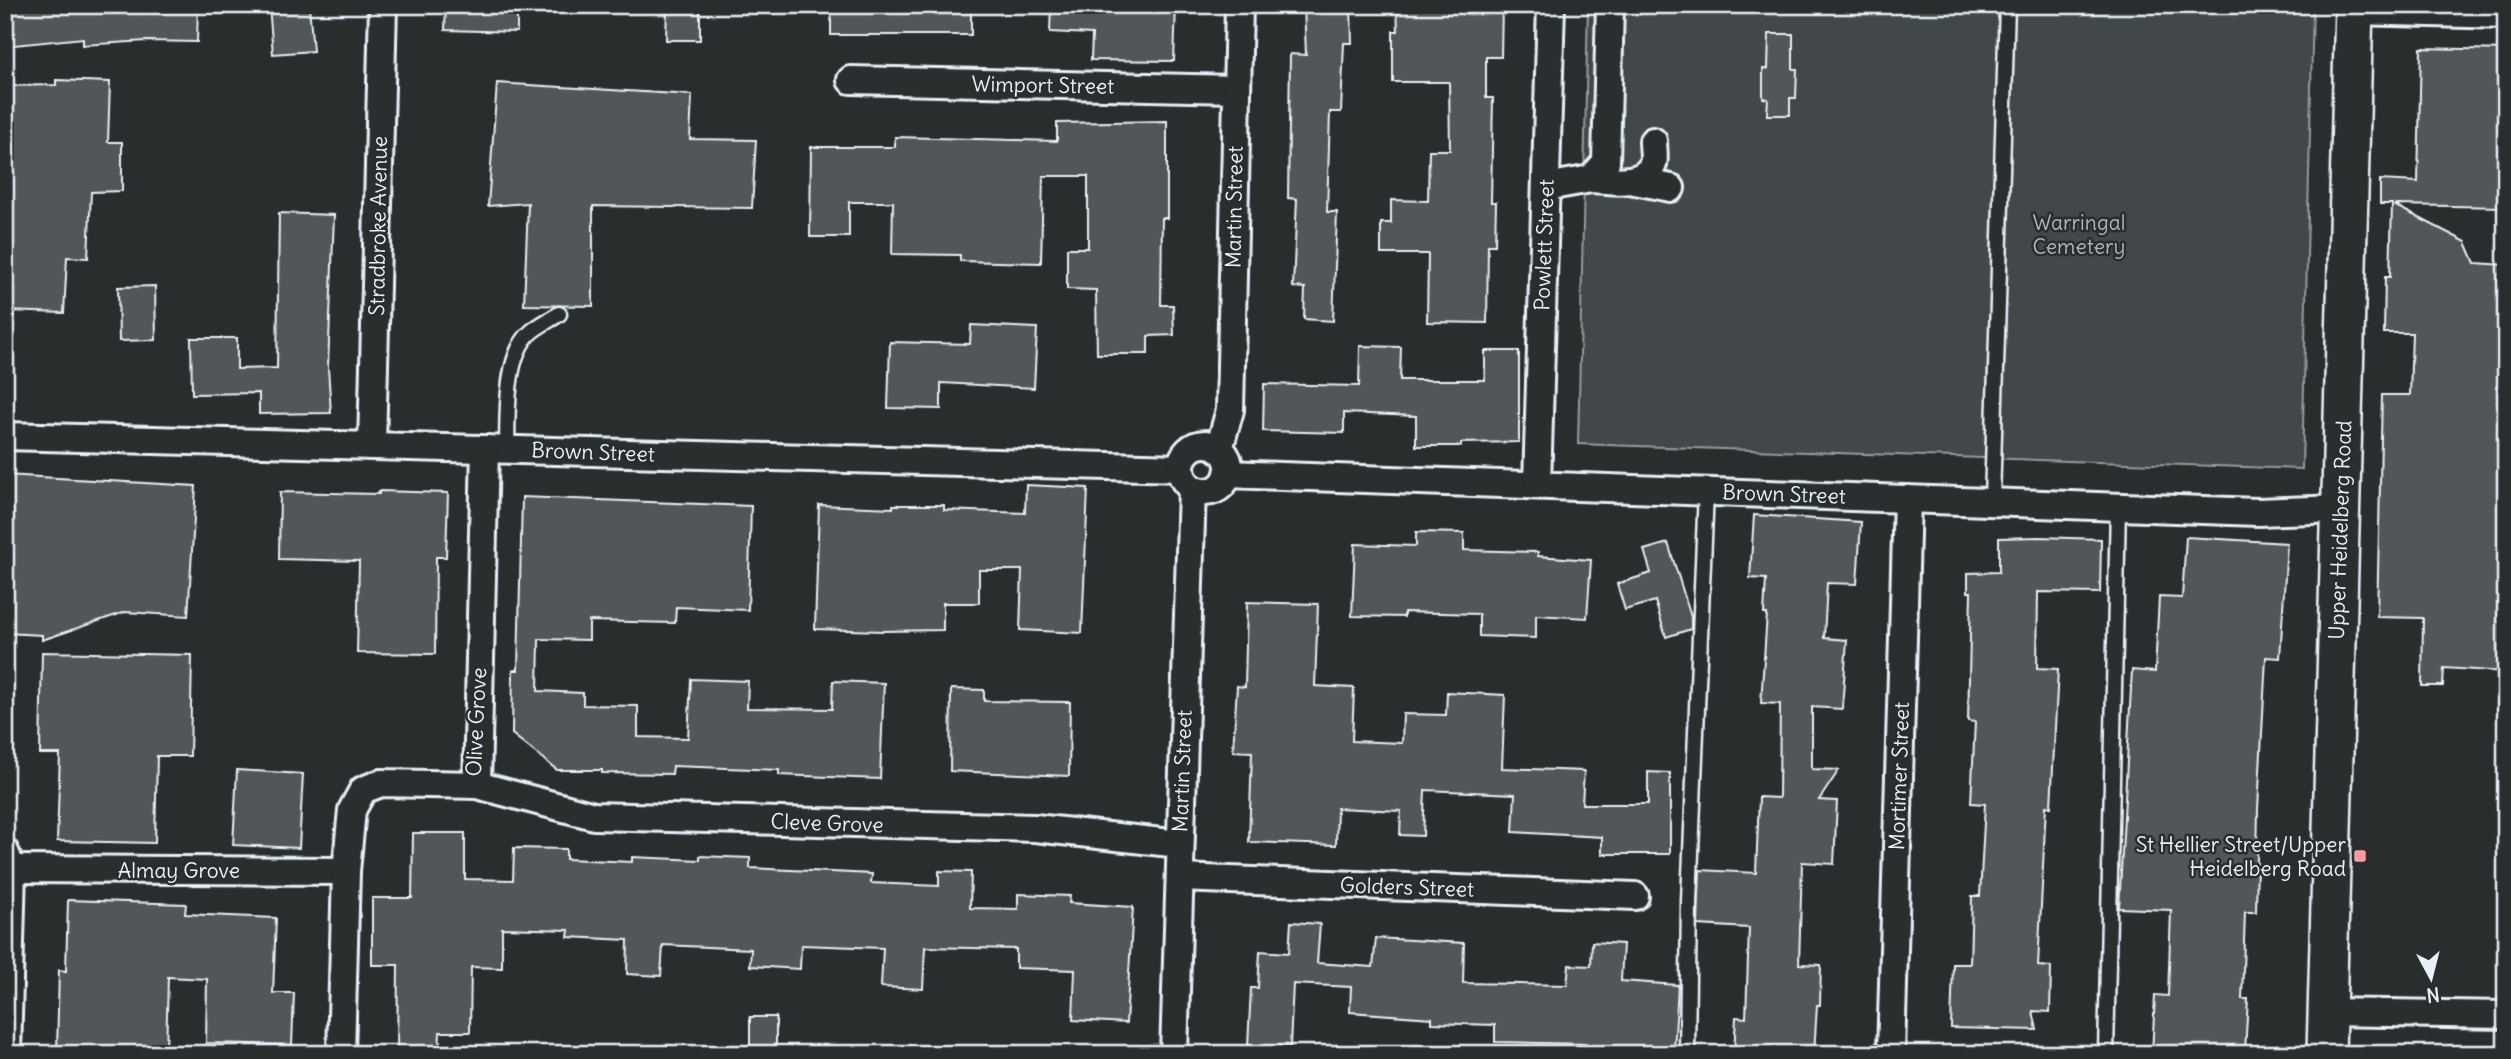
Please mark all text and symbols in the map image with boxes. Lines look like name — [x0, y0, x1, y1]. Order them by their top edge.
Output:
street label: Wimport Street — [971, 70, 1115, 100]
street label: Stradbroke Avenue — [363, 136, 393, 316]
street label: Martin Street — [1219, 146, 1249, 268]
street label: Powlett Street — [1528, 179, 1560, 311]
park label: Warringal Cemetery — [2033, 209, 2126, 260]
street label: Upper Heidelberg Road — [2323, 420, 2357, 640]
street label: Brown Street — [531, 436, 655, 468]
street label: Brown Street — [1722, 478, 1846, 510]
street label: Olive Grove — [460, 667, 492, 777]
street label: Mortimer Street — [1883, 701, 1915, 851]
street label: Martin Street — [1166, 709, 1198, 833]
street label: Cleve Grove — [770, 808, 884, 838]
place label: St Hellier Street/Upper Heidelberg Road — [2136, 831, 2346, 882]
marker: St Hellier Street/Upper Heidelberg Road — [2352, 848, 2368, 864]
street label: Almay Grove — [118, 857, 240, 884]
street label: Golders Street — [1339, 871, 1475, 903]
north arrow — [2396, 944, 2466, 1014]
text: N — [2425, 982, 2441, 1008]

